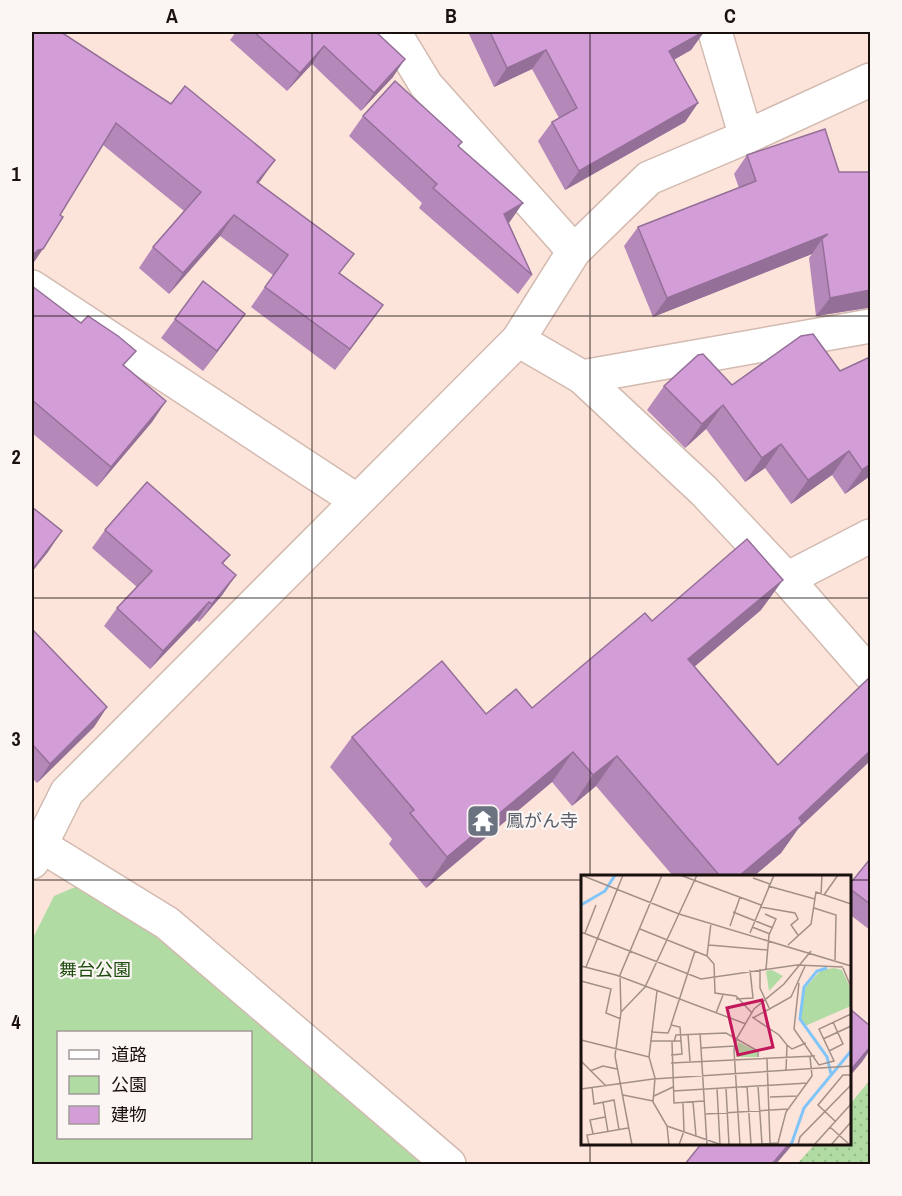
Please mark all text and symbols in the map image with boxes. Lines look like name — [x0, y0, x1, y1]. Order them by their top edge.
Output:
text: A — [166, 2, 178, 29]
text: B — [445, 2, 457, 29]
text: C — [724, 2, 736, 29]
text: 1 — [11, 160, 21, 187]
text: 2 — [11, 443, 21, 470]
text: 3 — [11, 725, 21, 752]
temple icon: 鳳がん寺 — [465, 803, 501, 839]
place label: 鳳がん寺 — [506, 808, 578, 833]
inset map — [581, 875, 851, 1145]
park label: 舞台公園 — [59, 957, 131, 982]
text: 4 — [11, 1008, 21, 1035]
legend — [57, 1031, 252, 1139]
text: 道路 — [111, 1042, 147, 1067]
text: 公園 — [111, 1072, 147, 1097]
text: 建物 — [111, 1102, 147, 1127]

